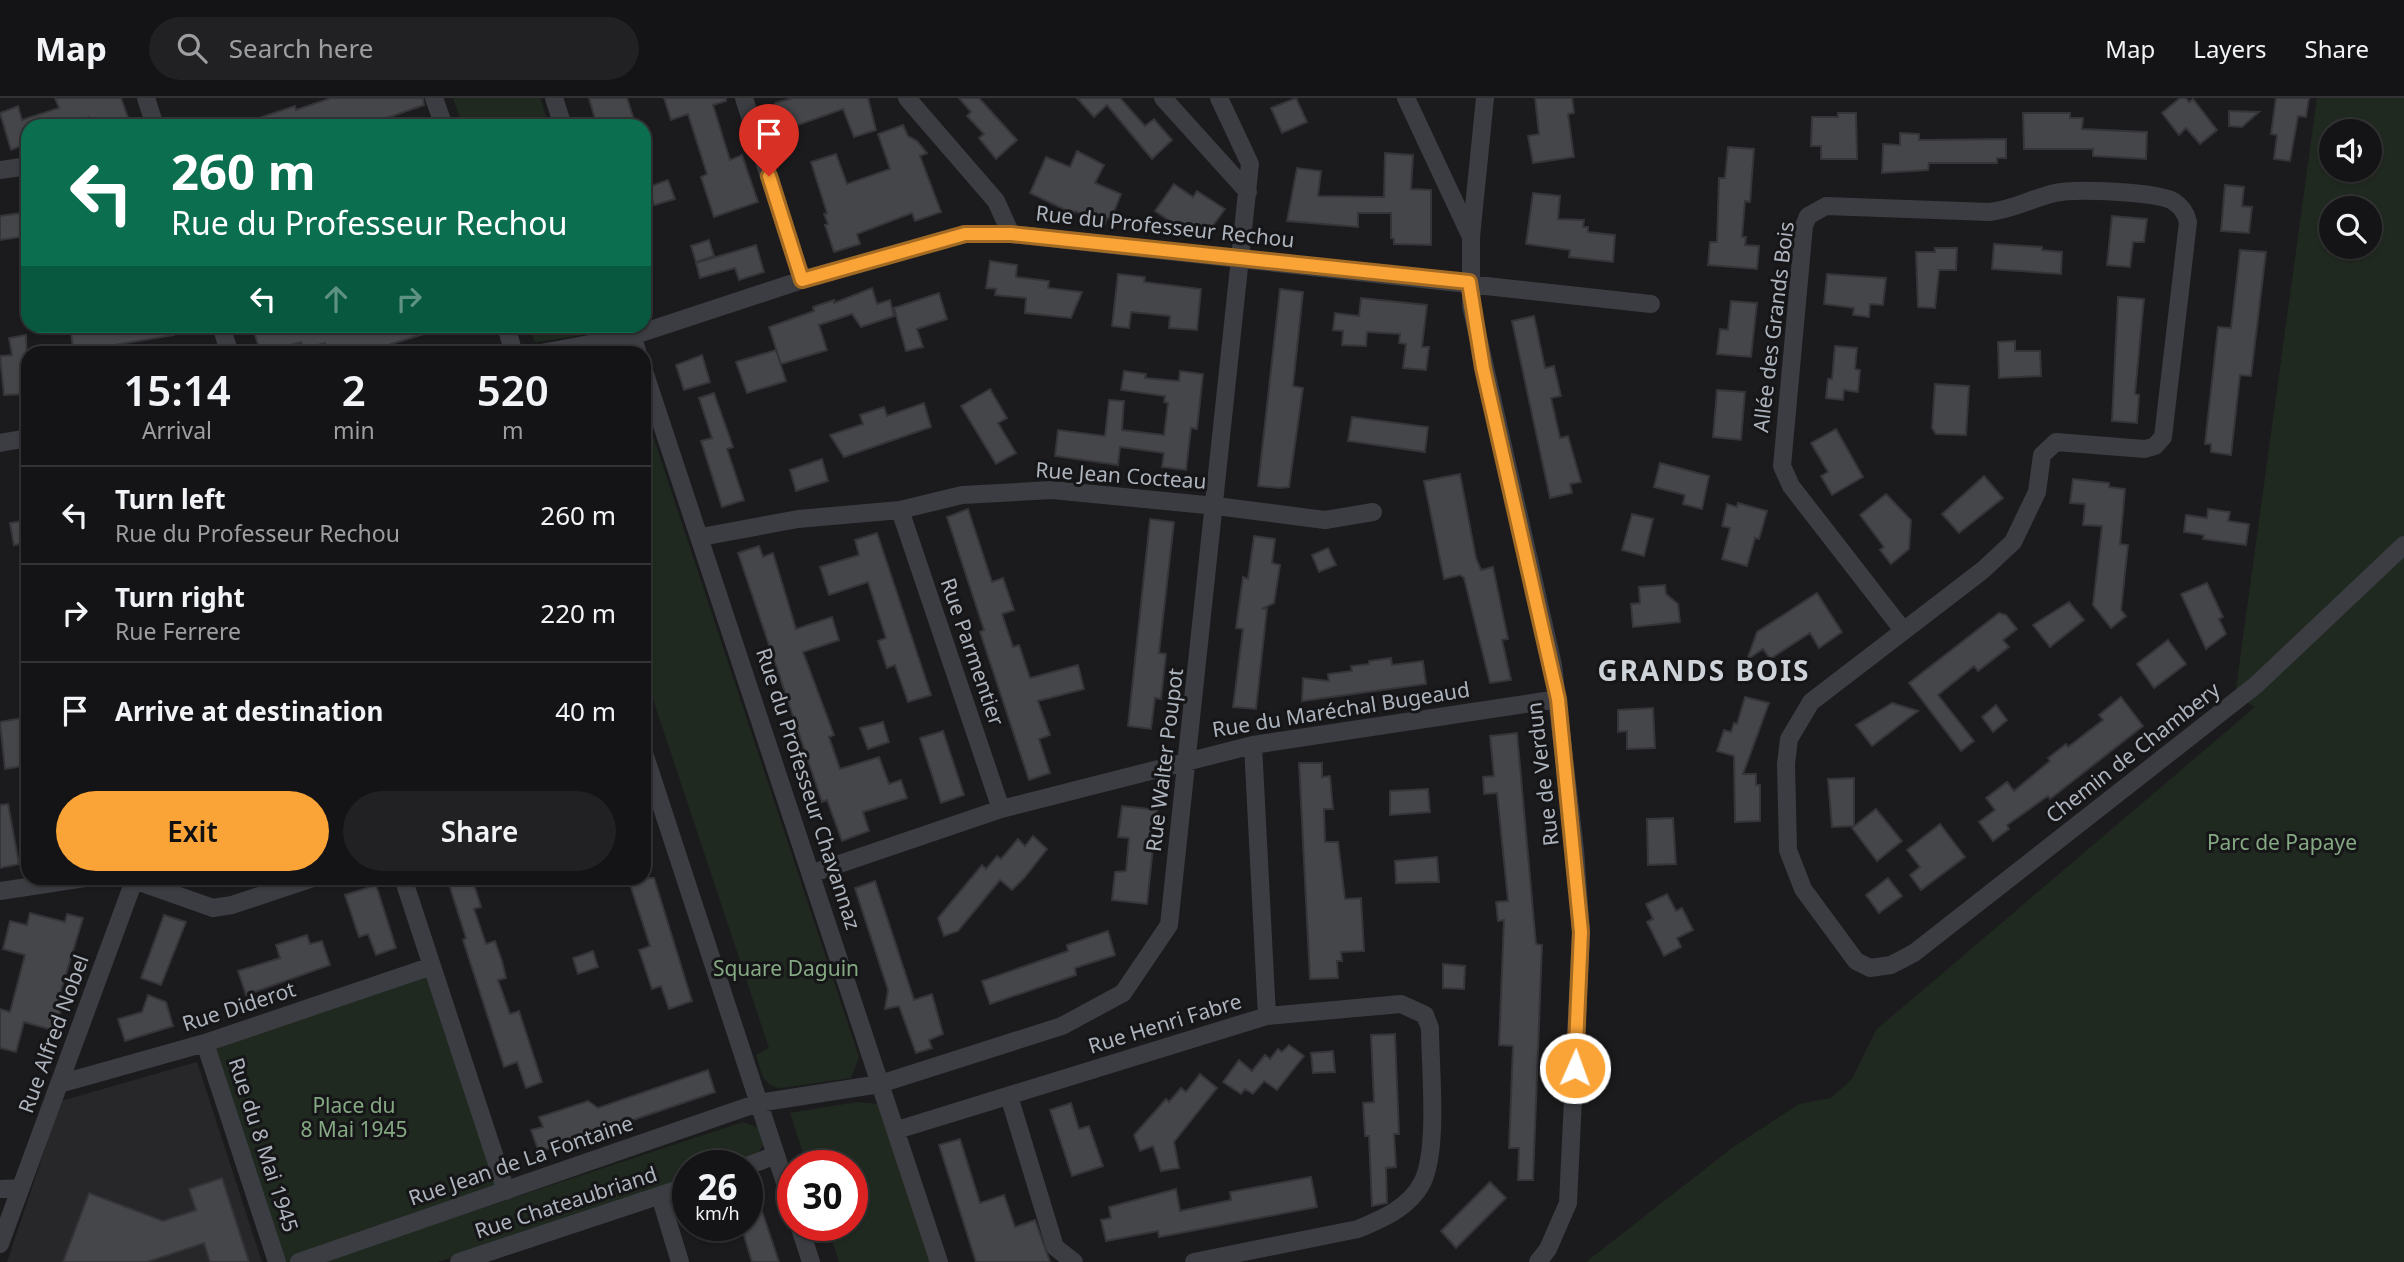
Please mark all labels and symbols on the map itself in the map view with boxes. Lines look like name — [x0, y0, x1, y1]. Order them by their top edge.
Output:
pin — [739, 104, 799, 176]
street label: Rue du Professeur Rechou — [1034, 198, 1296, 254]
street label: Allée des Grands Bois — [1746, 220, 1800, 434]
street label: Rue Jean Cocteau — [1035, 455, 1208, 495]
street label: Rue Parmentier — [935, 574, 1011, 730]
street label: Rue du Professeur Chavannaz — [750, 644, 868, 933]
district label: GRANDS BOIS — [1597, 651, 1811, 689]
street label: Rue Walter Poupot — [1139, 666, 1189, 853]
street label: Rue du Maréchal Bugeaud — [1210, 675, 1472, 743]
street label: Chemin de Chambery — [2040, 675, 2225, 829]
street label: Rue de Verdun — [1519, 701, 1565, 848]
park label: Parc de Papaye — [2207, 828, 2357, 856]
street label: Rue Alfred Nobel — [11, 951, 95, 1117]
park label: Square Daguin — [713, 954, 859, 982]
street label: Rue Diderot — [179, 974, 299, 1038]
street label: Rue Henri Fabre — [1085, 986, 1245, 1060]
position arrow — [1538, 1031, 1612, 1105]
street label: Rue du 8 Mai 1945 — [223, 1054, 305, 1236]
park label: Place du 8 Mai 1945 — [300, 1091, 408, 1143]
street label: Rue Jean de La Fontaine — [405, 1108, 637, 1212]
speed limit sign: 30 — [777, 1150, 868, 1241]
street label: Rue Chateaubriand — [471, 1159, 660, 1245]

